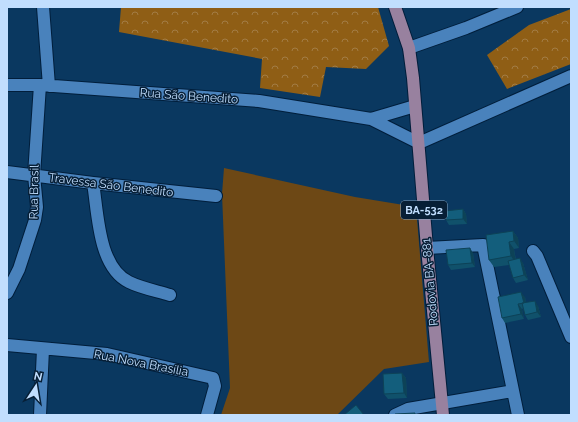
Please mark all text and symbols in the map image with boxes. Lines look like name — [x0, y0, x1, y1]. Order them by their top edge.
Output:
street label: Rua São Benedito — [139, 86, 239, 106]
street label: Rua Brasil — [27, 164, 41, 220]
street label: Travessa São Benedito — [48, 170, 174, 200]
road number: BA-532 — [401, 201, 447, 219]
street label: Rodovia BA-881 — [419, 238, 441, 326]
street label: Rua Nova Brasília — [93, 347, 189, 379]
north arrow — [16, 366, 56, 406]
text: N — [33, 369, 43, 384]

